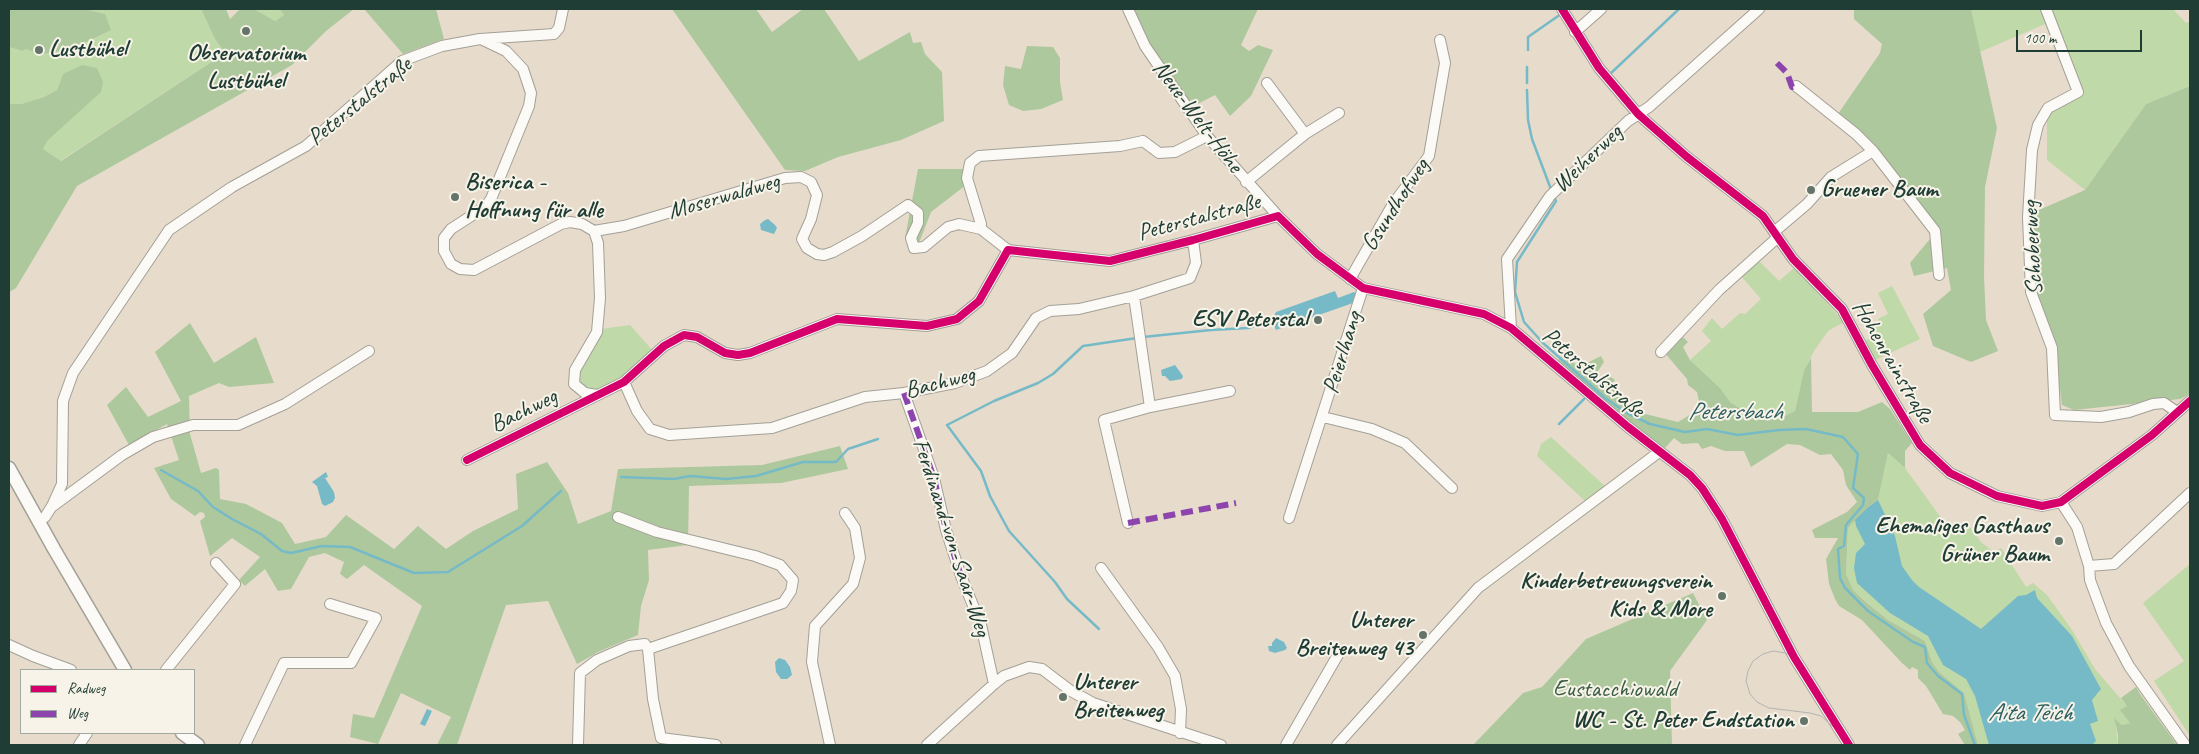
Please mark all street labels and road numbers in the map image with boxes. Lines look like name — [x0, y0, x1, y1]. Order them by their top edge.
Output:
street label: Peterstalstraße — [302, 51, 418, 153]
street label: Neue-Welt-Höhe — [1145, 55, 1249, 179]
street label: Weiherweg — [1547, 119, 1629, 199]
street label: Gsundhofweg — [1356, 153, 1436, 257]
street label: Moserwaldweg — [665, 167, 783, 227]
street label: Peterstalstraße — [1135, 188, 1263, 248]
street label: Schoberweg — [2016, 200, 2050, 296]
street label: Hohenrainstraße — [1845, 295, 1939, 429]
street label: Peierlhang — [1317, 309, 1369, 397]
street label: Peterstalstraße — [1536, 322, 1650, 424]
street label: Bachweg — [902, 360, 978, 406]
street label: Bachweg — [486, 382, 562, 440]
street label: Ferdinand-von-Saar-Weg — [905, 435, 997, 641]

